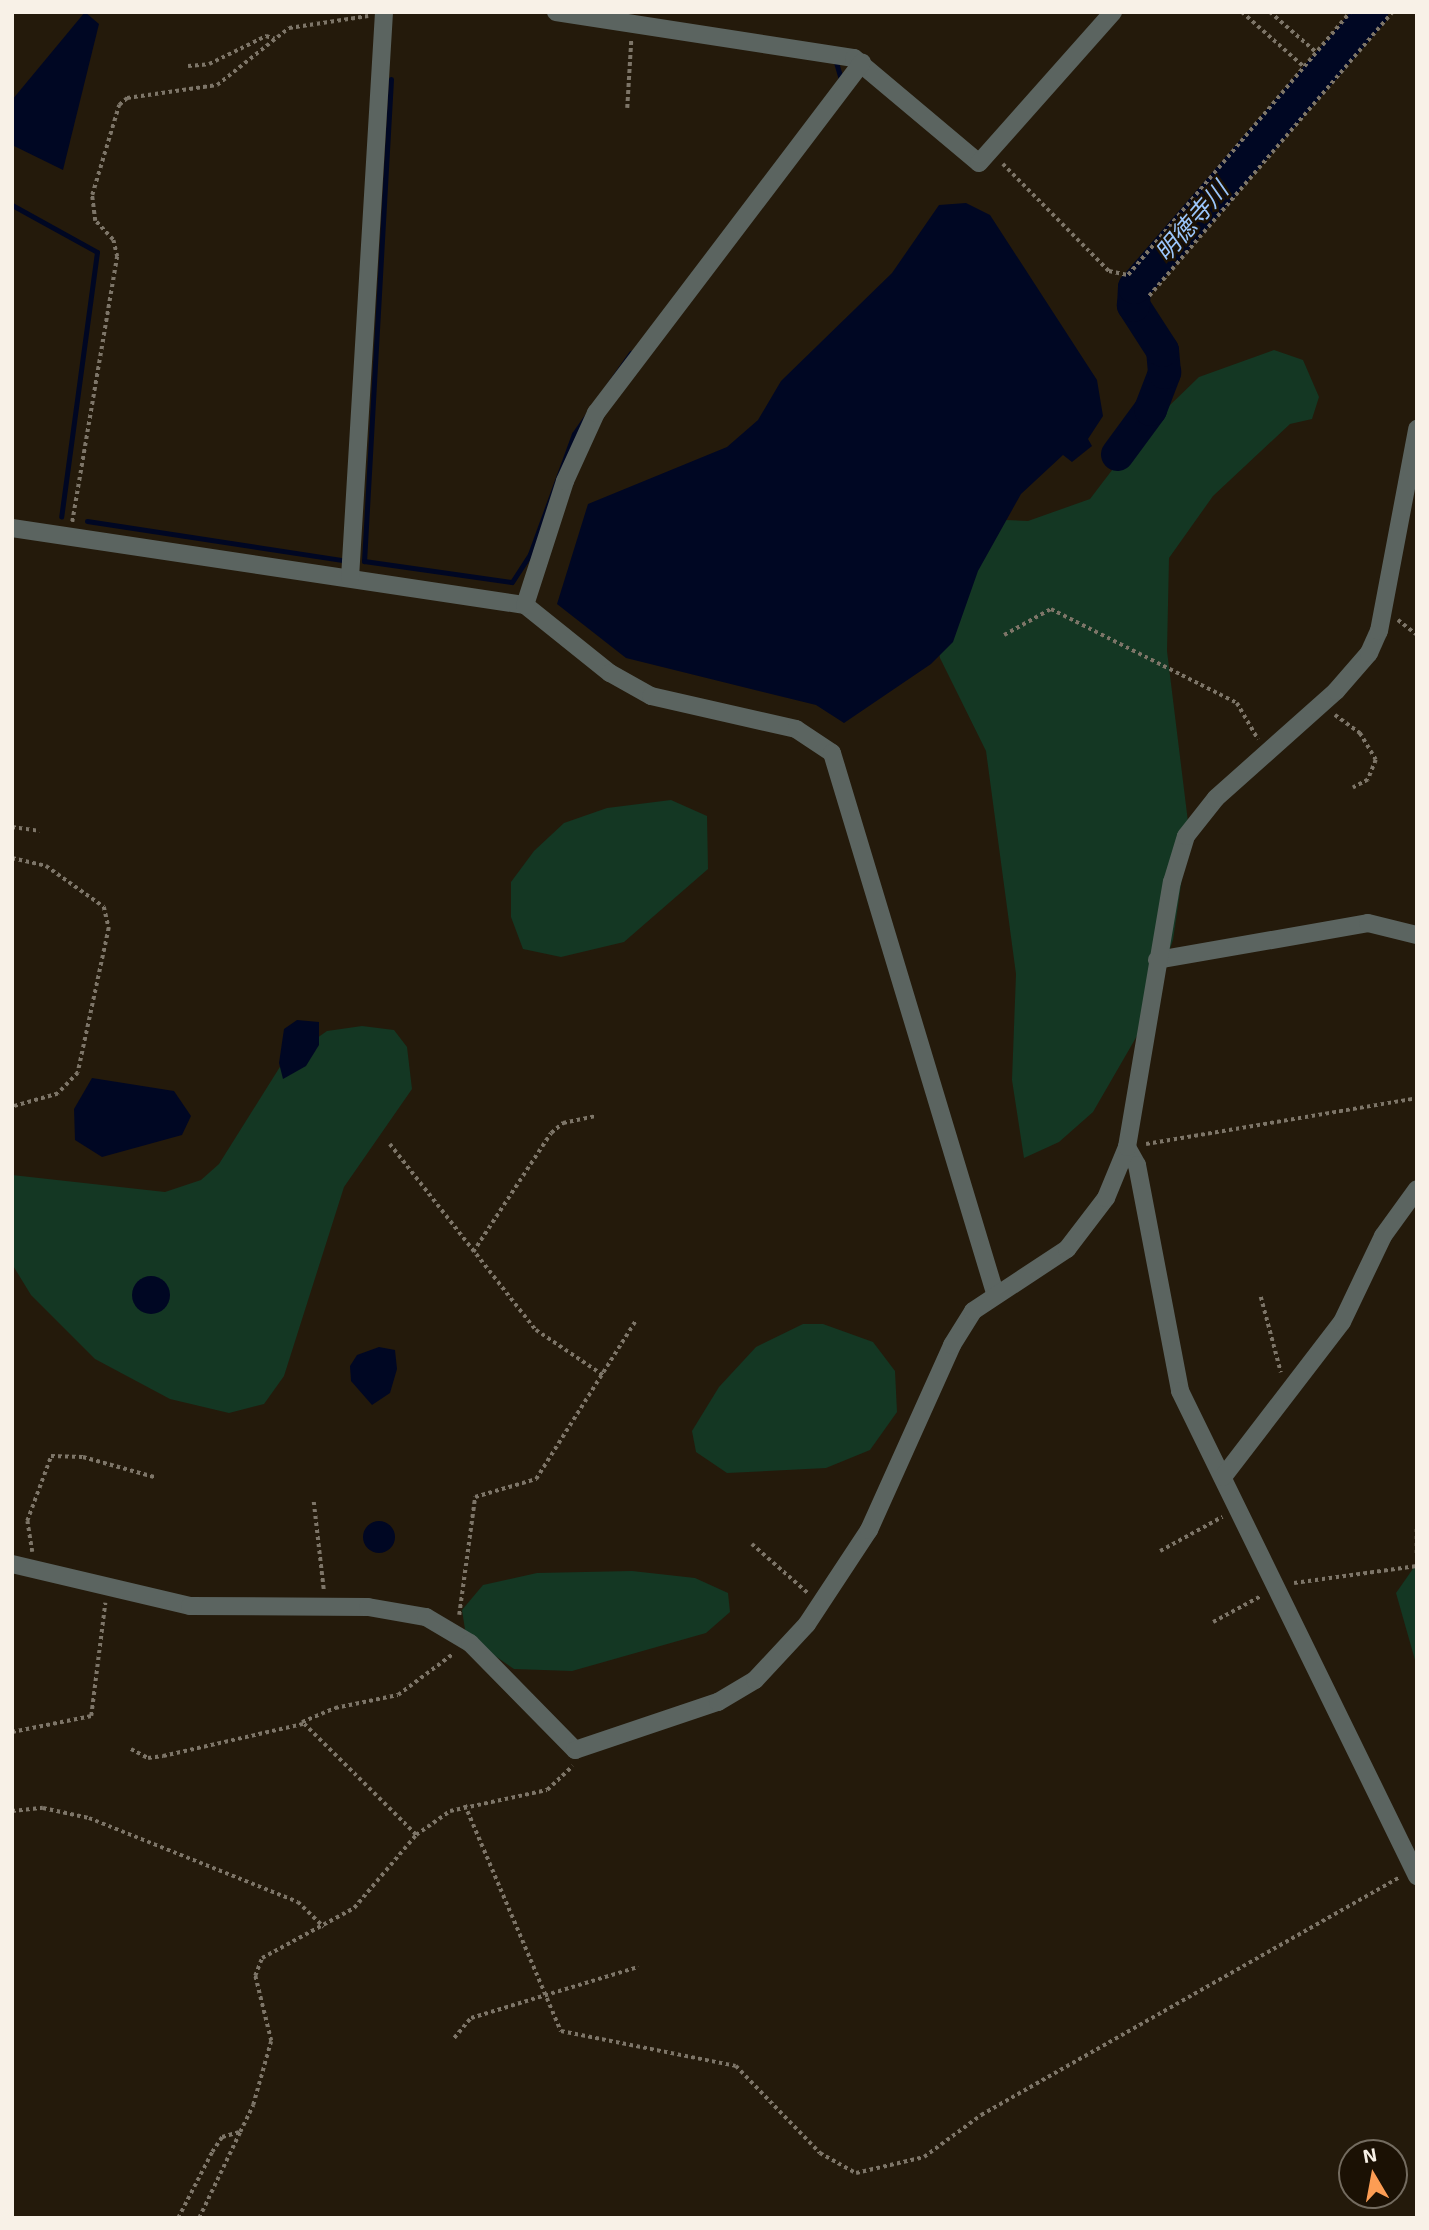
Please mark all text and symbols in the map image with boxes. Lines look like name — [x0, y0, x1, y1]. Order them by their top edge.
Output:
water label: 明徳寺川 — [1149, 175, 1233, 267]
north arrow — [1338, 2139, 1408, 2209]
text: N — [1361, 2142, 1378, 2167]

